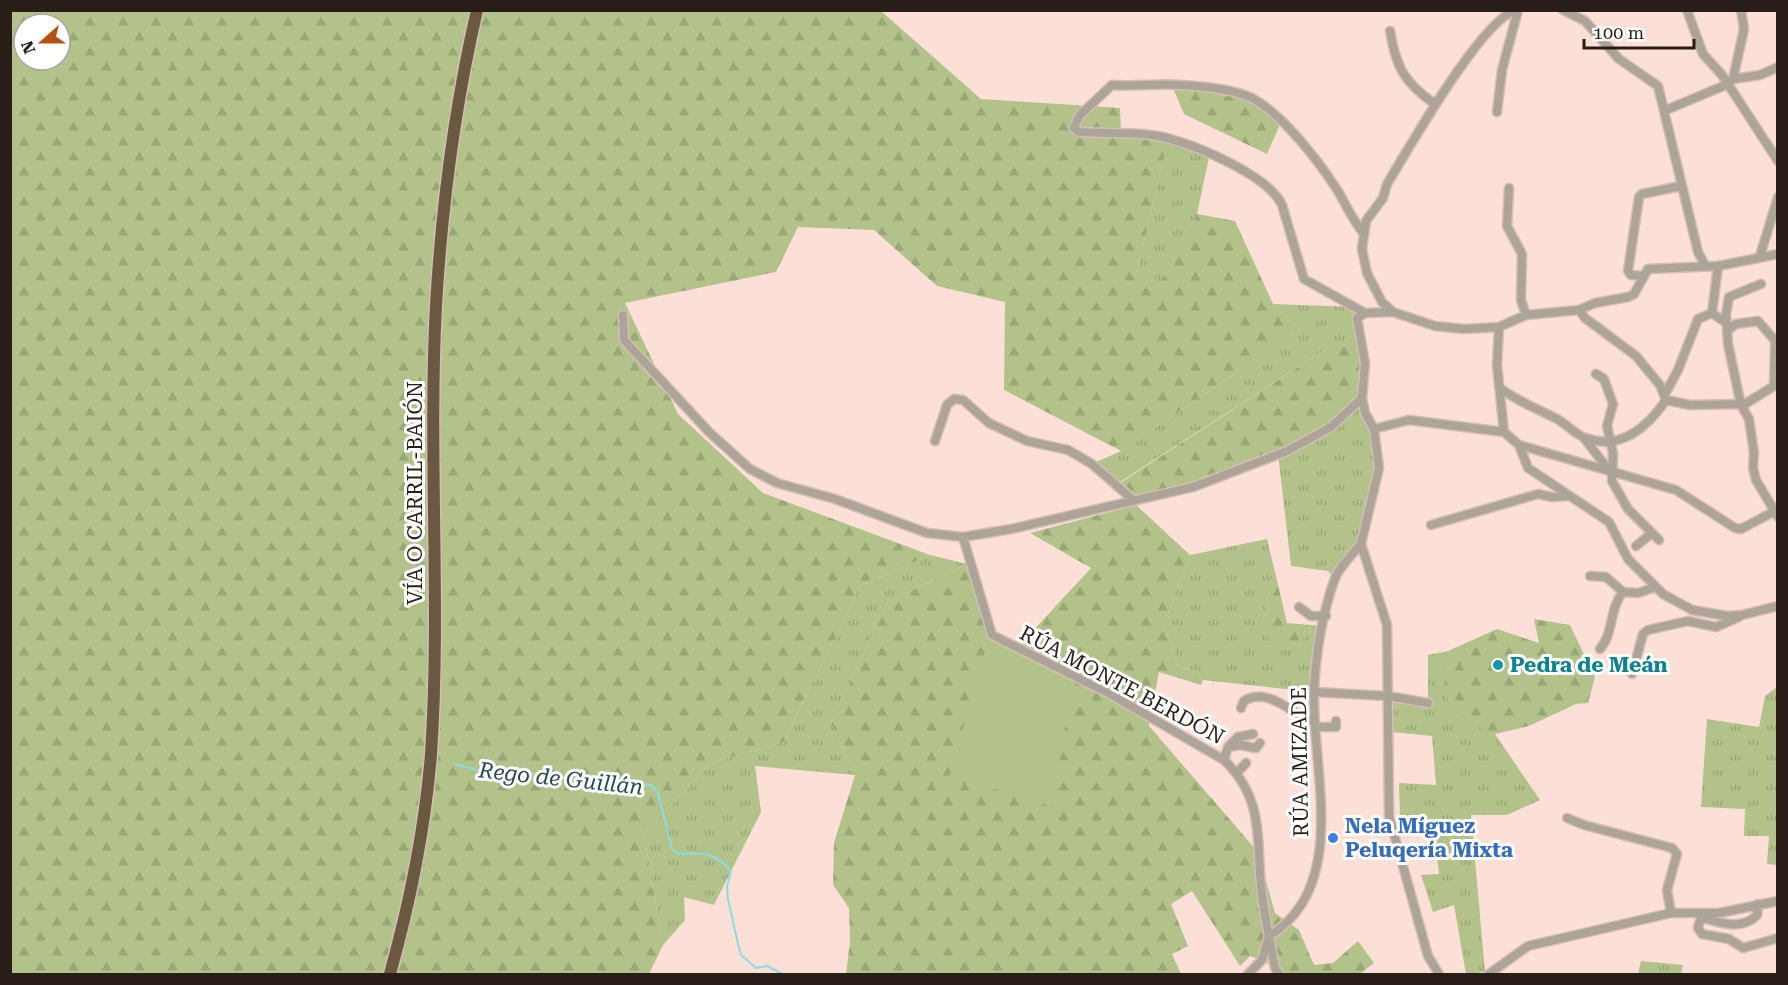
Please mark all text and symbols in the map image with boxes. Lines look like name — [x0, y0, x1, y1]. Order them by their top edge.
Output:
north arrow — [12, 12, 72, 72]
scale bar — [1584, 12, 1694, 50]
text: 100 m — [1593, 22, 1644, 43]
text: N — [17, 38, 40, 56]
street label: VÍA O CARRIL-BAIÓN — [402, 381, 427, 605]
street label: RÚA MONTE BERDÓN — [1016, 620, 1229, 749]
place label: Pedra de Meán — [1510, 653, 1668, 677]
marker: Pedra de Meán — [1491, 658, 1505, 672]
street label: RÚA AMIZADE — [1286, 687, 1313, 837]
water label: Rego de Guillán — [476, 757, 644, 800]
place label: Nela Míguez Peluqería Mixta — [1345, 814, 1514, 862]
marker: Nela Míguez Peluqería Mixta — [1326, 831, 1340, 845]

